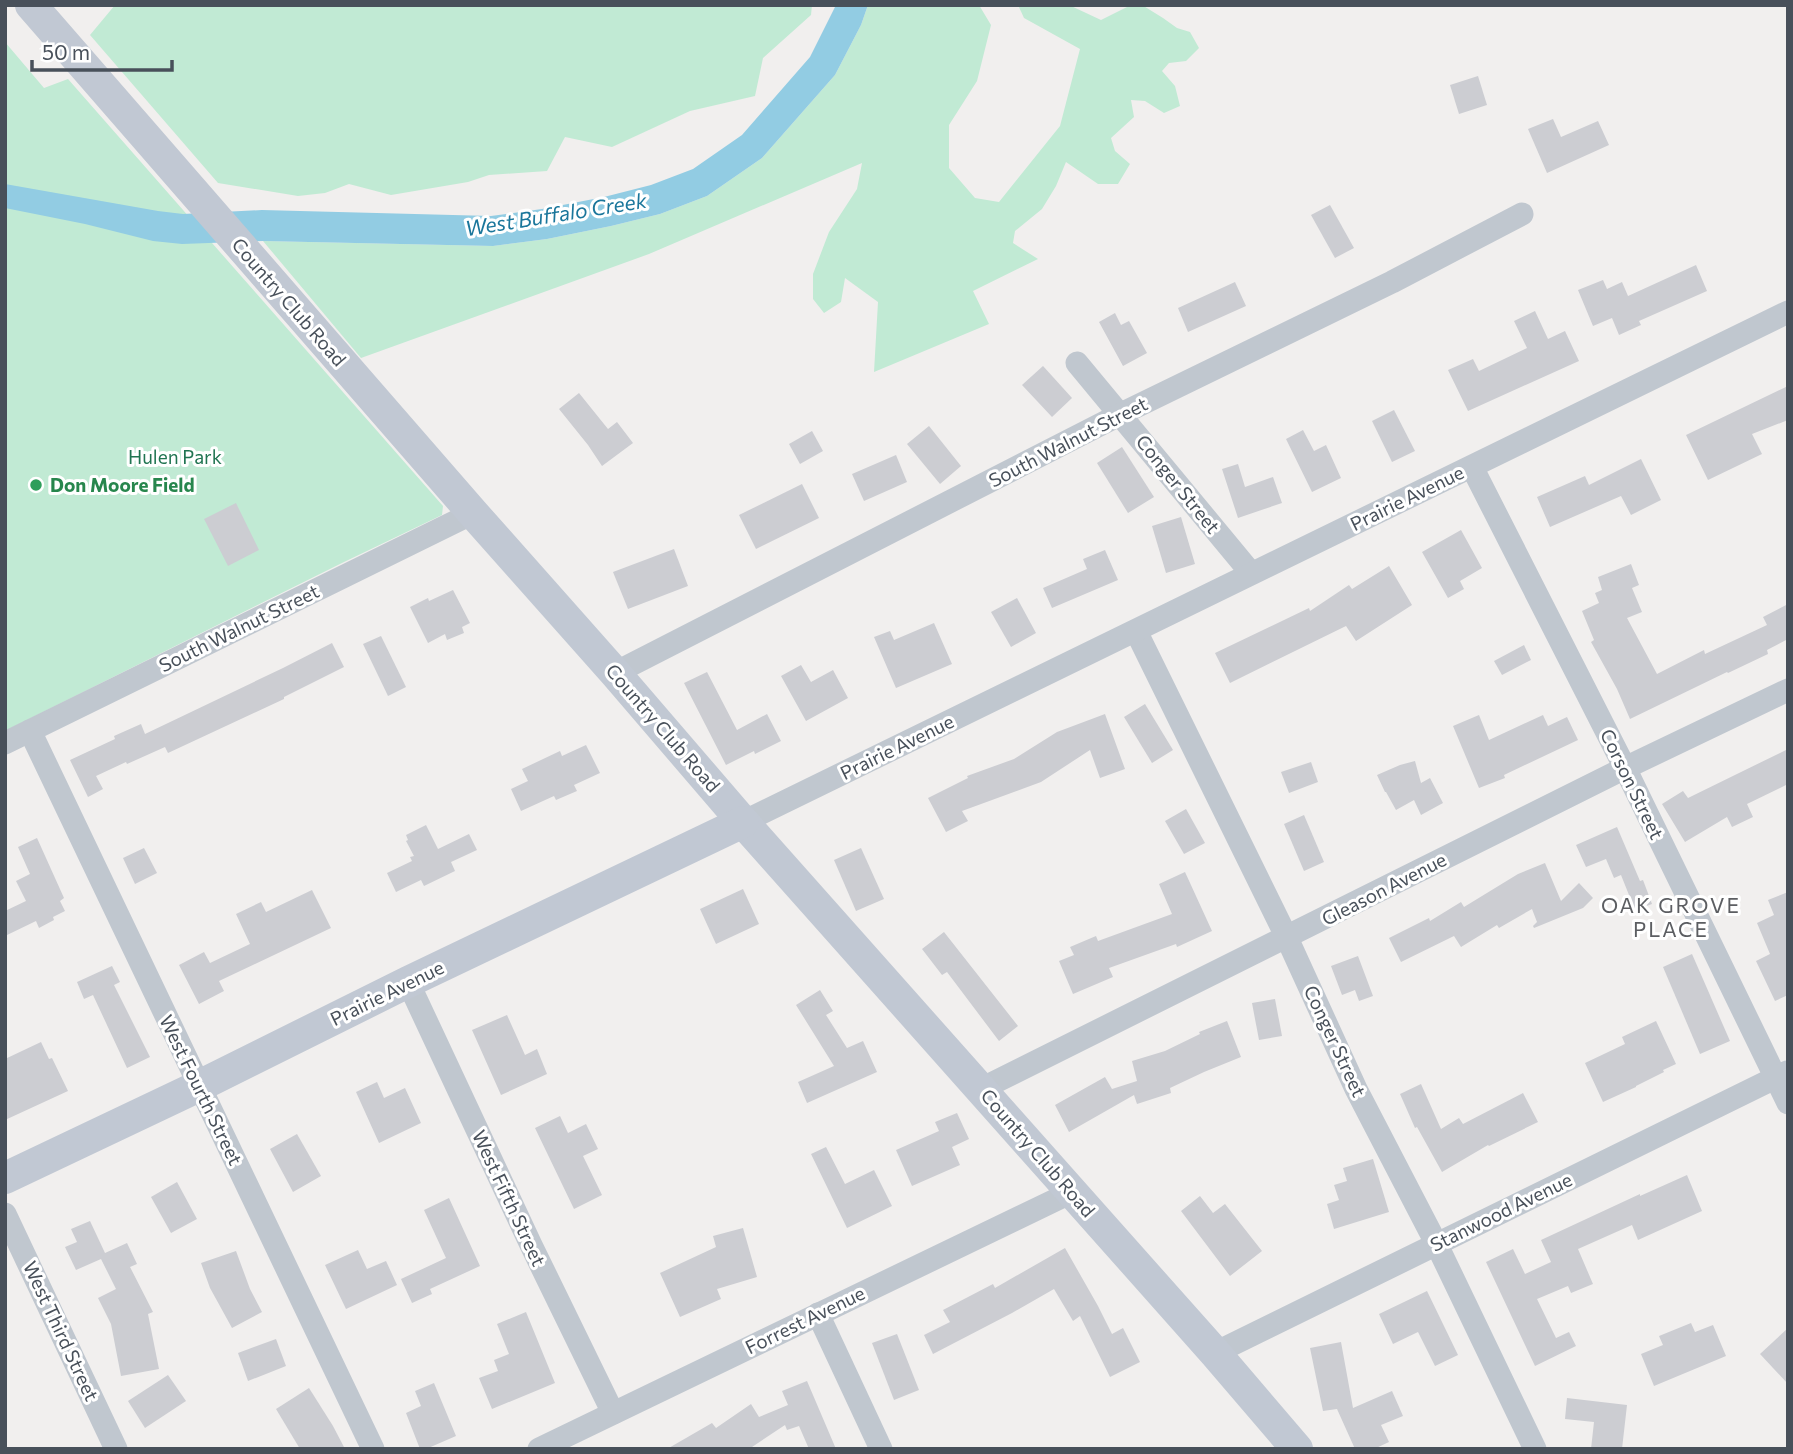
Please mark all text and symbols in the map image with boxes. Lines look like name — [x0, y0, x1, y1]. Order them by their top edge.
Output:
scale bar — [32, 28, 172, 72]
text: 50 m — [42, 39, 90, 64]
water label: West Buffalo Creek — [463, 187, 649, 240]
street label: Country Club Road — [227, 233, 351, 371]
street label: South Walnut Street — [984, 391, 1151, 492]
street label: Conger Street — [1132, 430, 1225, 538]
park label: Hulen Park — [128, 445, 222, 468]
street label: Prairie Avenue — [1346, 460, 1467, 535]
place label: Don Moore Field — [50, 473, 195, 496]
marker: Don Moore Field — [28, 477, 44, 493]
street label: South Walnut Street — [155, 579, 323, 676]
street label: Country Club Road — [601, 659, 725, 797]
street label: Prairie Avenue — [836, 709, 957, 784]
street label: Corson Street — [1596, 725, 1669, 843]
street label: Gleason Avenue — [1318, 847, 1450, 930]
district label: OAK GROVE PLACE — [1601, 892, 1741, 941]
street label: Prairie Avenue — [326, 955, 447, 1030]
street label: Conger Street — [1300, 981, 1371, 1100]
street label: West Fourth Street — [155, 1011, 248, 1169]
street label: Country Club Road — [976, 1084, 1100, 1222]
street label: West Fifth Street — [468, 1126, 551, 1270]
street label: Stanwood Avenue — [1426, 1167, 1575, 1256]
street label: West Third Street — [19, 1257, 104, 1405]
street label: Forrest Avenue — [741, 1281, 868, 1358]

